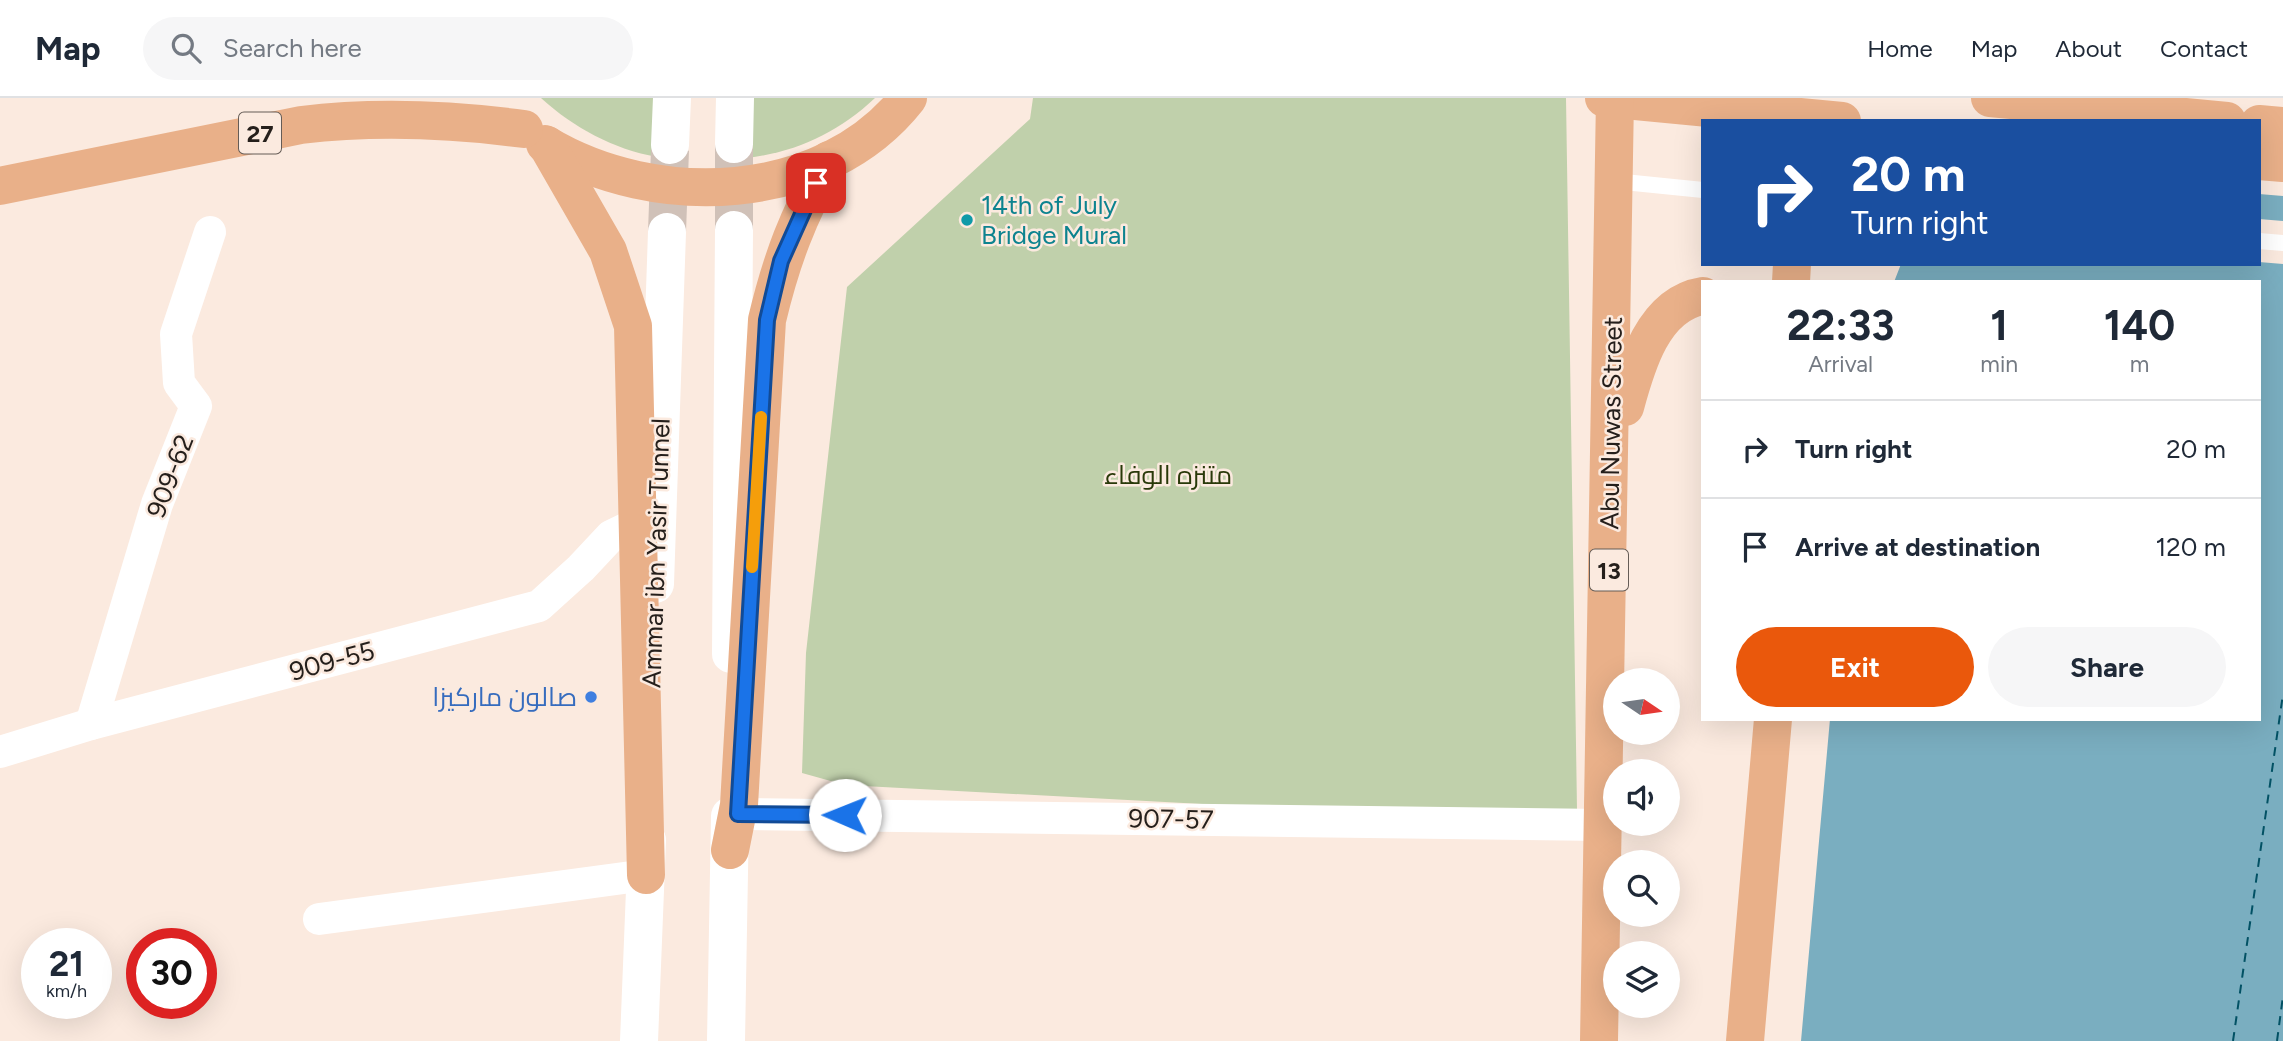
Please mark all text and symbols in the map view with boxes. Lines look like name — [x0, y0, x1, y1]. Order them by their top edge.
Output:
search box — [143, 17, 633, 80]
text: Map — [35, 29, 101, 68]
icon: search — [167, 29, 205, 67]
text: Search here — [223, 32, 362, 64]
text: Home — [1867, 34, 1933, 63]
text: Map — [1971, 34, 2017, 63]
text: About — [2055, 34, 2122, 63]
text: Contact — [2160, 34, 2248, 63]
road number: 27 — [239, 113, 281, 154]
text: 20 m — [1851, 144, 1966, 203]
icon: right — [1736, 147, 1827, 238]
pin — [786, 153, 846, 213]
icon: arrive — [797, 164, 835, 202]
place label: 14th of July Bridge Mural — [981, 189, 1127, 251]
text: Turn right — [1851, 204, 1989, 242]
marker: 14th of July Bridge Mural — [959, 212, 975, 228]
text: 22:33 — [1787, 300, 1895, 351]
text: 1 — [1990, 300, 2008, 351]
text: 140 — [2104, 300, 2175, 351]
street label: Abu Nuwas Street — [1593, 316, 1629, 530]
text: Arrival — [1808, 350, 1873, 378]
text: min — [1980, 350, 2018, 378]
text: m — [2130, 350, 2149, 378]
street label: Ammar ibn Yasir Tunnel — [635, 418, 677, 688]
street label: 909-62 — [140, 430, 200, 522]
icon: right — [1736, 430, 1774, 468]
text: Turn right — [1795, 433, 1912, 465]
text: 20 m — [2166, 433, 2226, 465]
park label: متنزه الوفاء — [1104, 459, 1232, 491]
icon: arrive — [1736, 528, 1774, 566]
text: Arrive at destination — [1795, 531, 2040, 563]
text: 120 m — [2156, 531, 2226, 563]
road number: 13 — [1590, 550, 1628, 590]
button: Exit — [1736, 627, 1974, 707]
button: Share — [1988, 627, 2226, 707]
street label: 909-55 — [286, 634, 378, 688]
north arrow — [1603, 668, 1680, 746]
map controls — [1603, 668, 1680, 1018]
place label: صالون ماركيزا — [432, 681, 577, 713]
marker: صالون ماركيزا — [583, 689, 599, 705]
button: sound — [1603, 759, 1680, 836]
position arrow — [808, 778, 882, 852]
street label: 907-57 — [1128, 802, 1214, 836]
button: search — [1603, 850, 1680, 927]
speed limit sign: 30 — [126, 928, 217, 1019]
button: layers — [1603, 941, 1680, 1018]
text: 21 — [49, 943, 84, 985]
text: km/h — [46, 980, 87, 1002]

